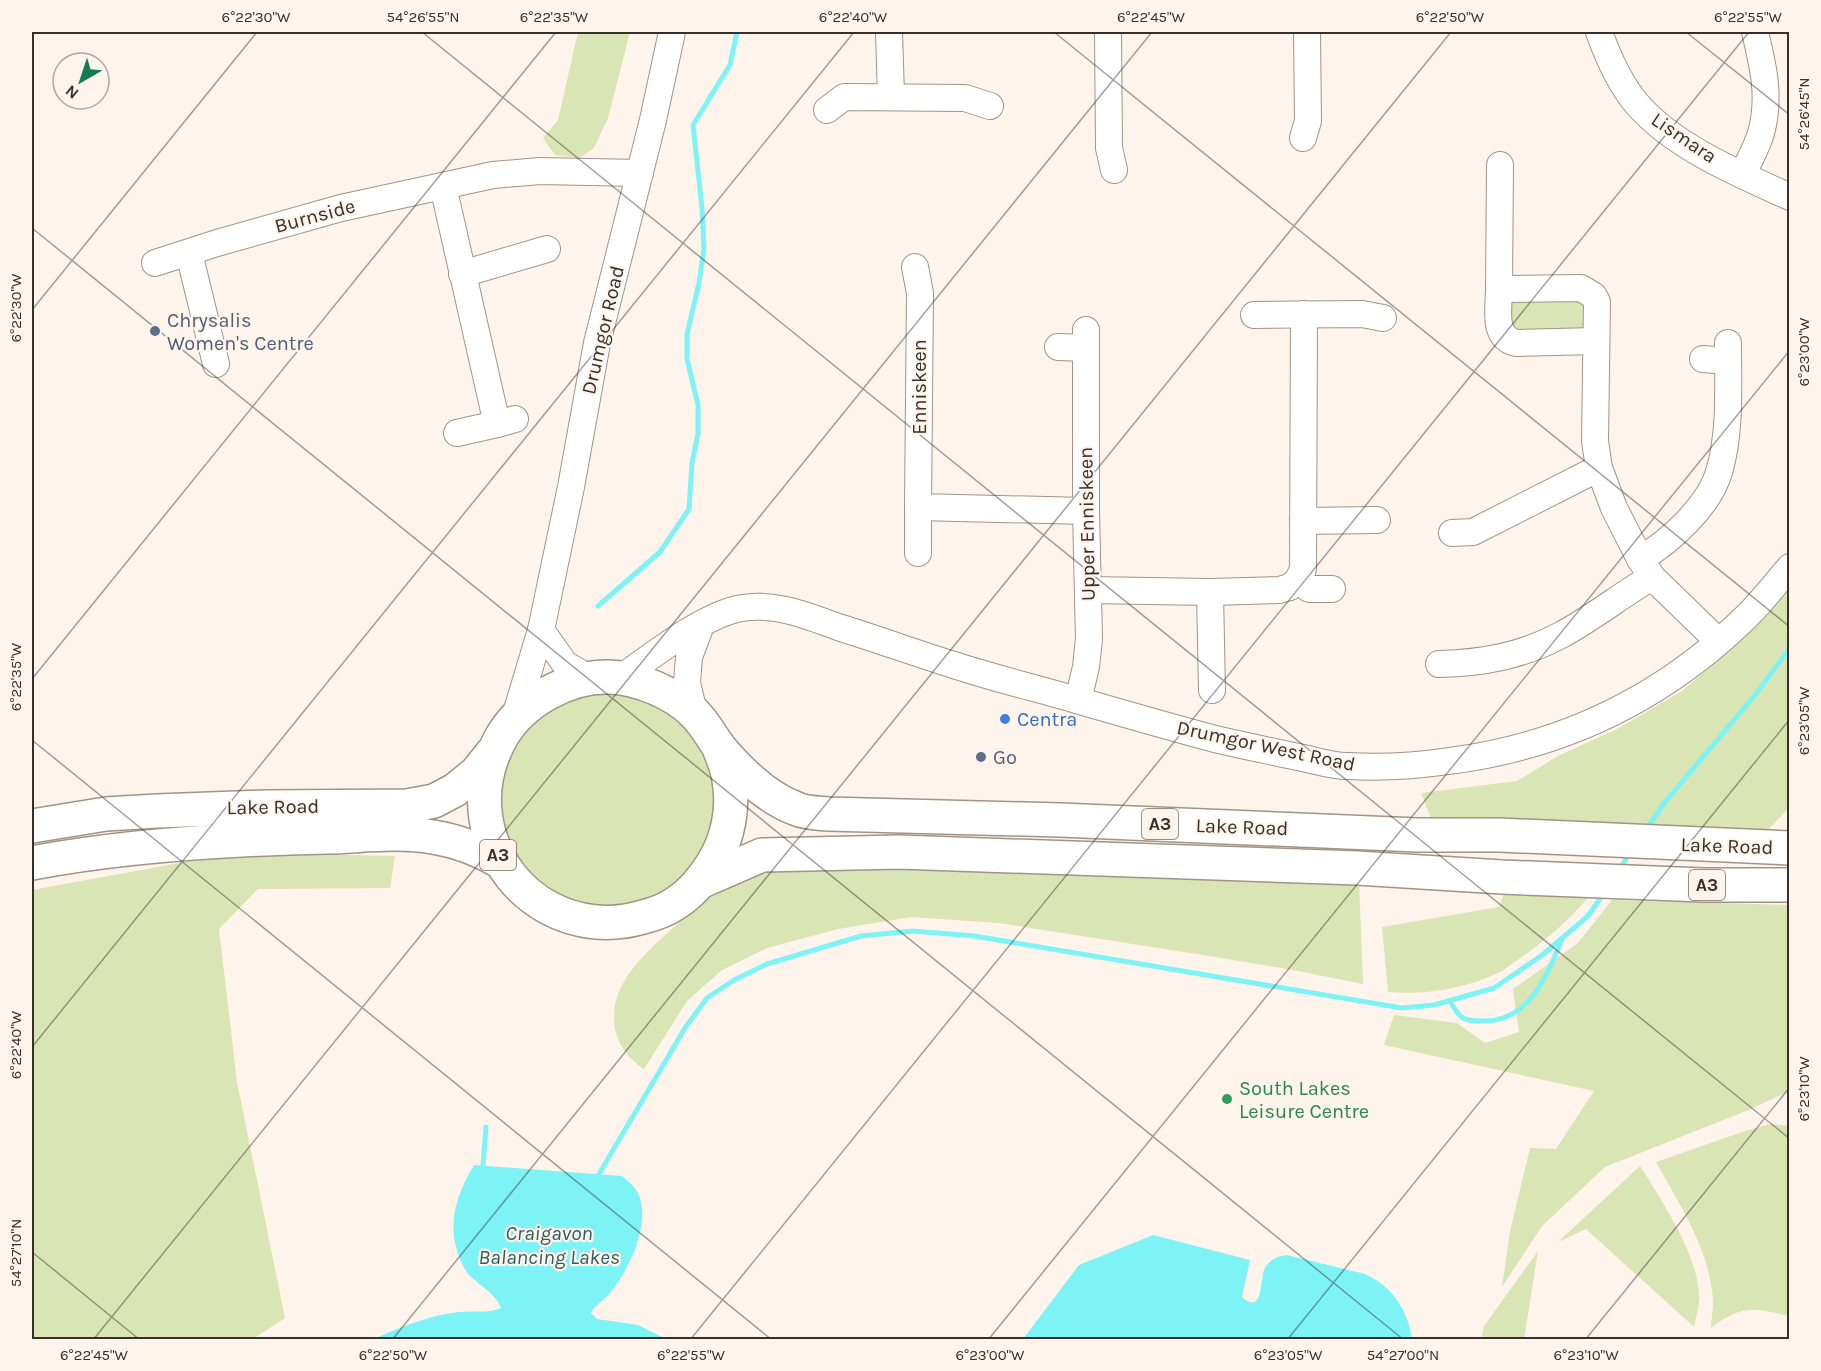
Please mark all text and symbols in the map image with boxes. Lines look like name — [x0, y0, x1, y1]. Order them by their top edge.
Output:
text: 6°22'30"W — [222, 8, 291, 26]
text: 54°26'55"N — [386, 8, 460, 26]
text: 6°22'35"W — [520, 8, 589, 26]
text: 6°22'40"W — [819, 8, 888, 26]
text: 6°22'45"W — [1117, 8, 1186, 26]
text: 6°22'50"W — [1416, 8, 1485, 26]
text: 6°22'55"W — [1714, 8, 1783, 26]
north arrow — [51, 51, 111, 111]
text: 54°26'45"N — [1795, 78, 1813, 150]
text: N — [61, 81, 82, 103]
street label: Lismara — [1647, 108, 1721, 168]
street label: Burnside — [272, 194, 358, 238]
street label: Drumgor Road — [577, 263, 629, 397]
text: 6°22'30"W — [7, 273, 25, 342]
place label: Chrysalis Women's Centre — [167, 309, 314, 355]
text: 6°23'00"W — [1795, 317, 1813, 387]
marker: Chrysalis Women's Centre — [148, 324, 162, 338]
street label: Enniskeen — [908, 339, 931, 435]
street label: Upper Enniskeen — [1074, 447, 1100, 601]
text: 6°22'35"W — [7, 642, 25, 711]
text: 6°23'05"W — [1795, 686, 1813, 755]
place label: Centra — [1017, 708, 1077, 731]
marker: Centra — [998, 712, 1012, 726]
street label: Drumgor West Road — [1175, 716, 1357, 776]
place label: Go — [993, 746, 1017, 769]
marker: Go — [974, 750, 988, 764]
street label: Lake Road — [226, 795, 320, 819]
road number: A3 — [1142, 809, 1178, 839]
street label: Lake Road — [1195, 814, 1289, 840]
street label: Lake Road — [1680, 833, 1774, 859]
road number: A3 — [480, 840, 516, 870]
road number: A3 — [1689, 870, 1725, 900]
text: 6°22'40"W — [7, 1010, 25, 1079]
text: 6°23'10"W — [1795, 1056, 1813, 1122]
place label: South Lakes Leisure Centre — [1239, 1077, 1369, 1123]
marker: South Lakes Leisure Centre — [1220, 1092, 1234, 1106]
text: 54°27'10"N — [7, 1219, 25, 1287]
water label: Craigavon Balancing Lakes — [478, 1221, 620, 1269]
text: 6°22'45"W — [60, 1346, 129, 1364]
text: 6°22'50"W — [359, 1346, 428, 1364]
text: 6°22'55"W — [657, 1346, 726, 1364]
text: 6°23'00"W — [955, 1346, 1025, 1364]
text: 6°23'05"W — [1254, 1346, 1323, 1364]
text: 54°27'00"N — [1367, 1346, 1439, 1364]
text: 6°23'10"W — [1553, 1346, 1619, 1364]

